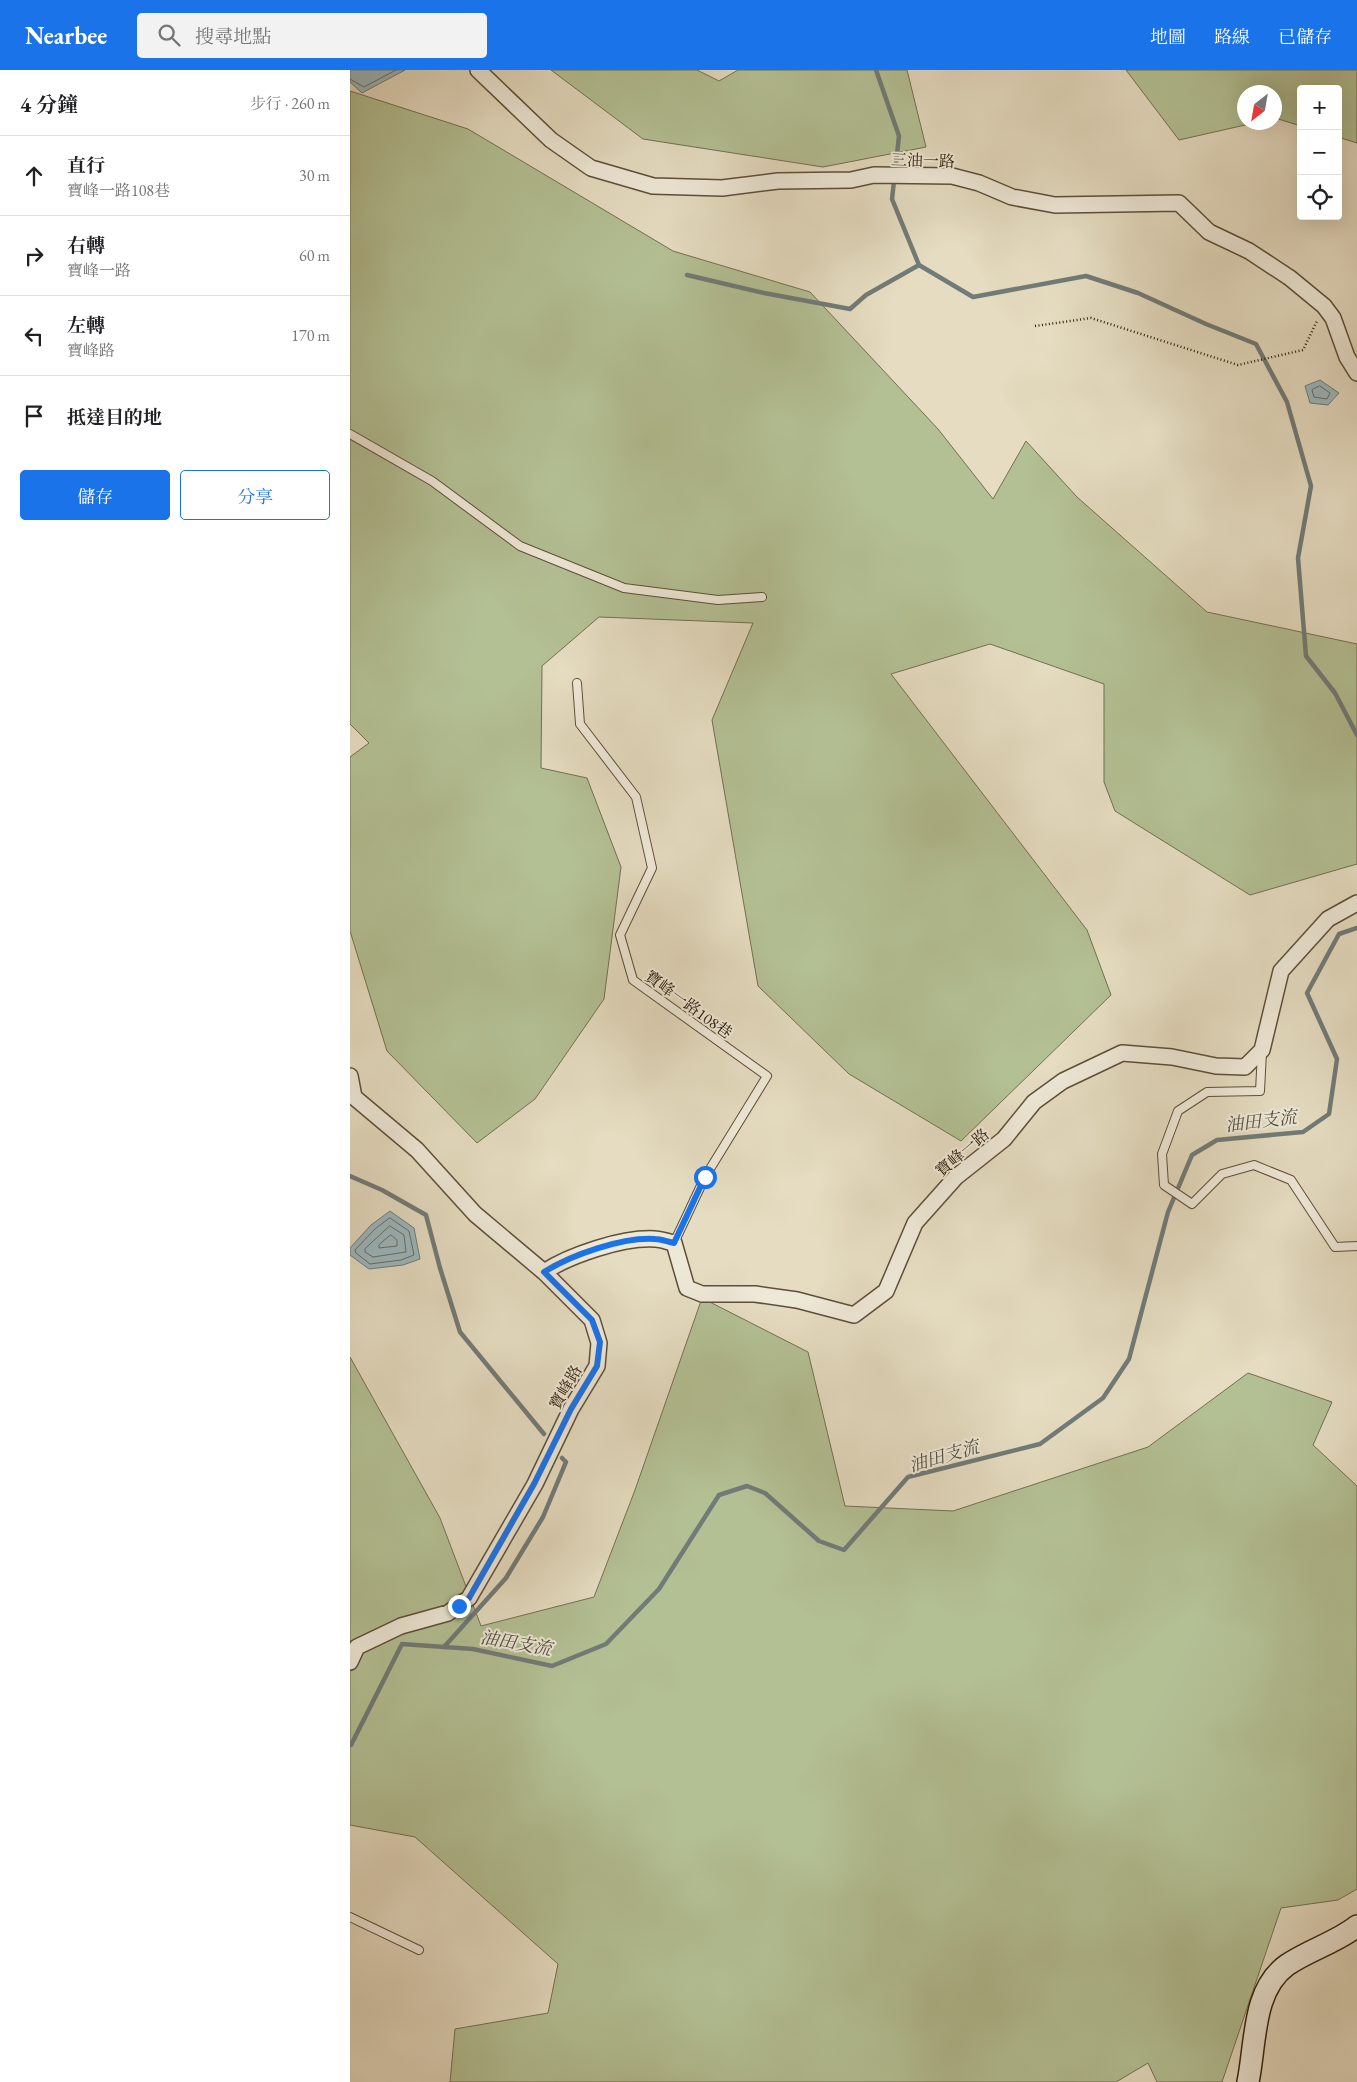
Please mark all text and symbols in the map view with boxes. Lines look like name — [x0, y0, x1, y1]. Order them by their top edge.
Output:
search box — [137, 13, 487, 58]
text: Nearbee — [25, 20, 107, 51]
icon: search — [155, 21, 183, 49]
text: 搜尋地點 — [195, 24, 271, 49]
text: 地圖 — [1150, 25, 1186, 48]
text: 路線 — [1214, 25, 1250, 48]
text: 已儲存 — [1278, 25, 1332, 48]
north arrow — [1237, 85, 1282, 130]
map controls — [1297, 85, 1342, 220]
button: + — [1297, 85, 1342, 130]
text: 4 分鐘 — [20, 91, 78, 118]
text: 步行 · 260 m — [250, 93, 330, 114]
button: − — [1297, 130, 1342, 175]
street label: 三油一路 — [891, 149, 955, 172]
text: 直行 — [67, 153, 105, 178]
icon: ahead — [20, 162, 48, 190]
text: 30 m — [299, 165, 330, 186]
button: locate — [1297, 175, 1342, 220]
text: 寶峰一路108巷 — [67, 180, 170, 201]
text: 右轉 — [67, 233, 105, 258]
icon: right — [20, 242, 48, 270]
text: 60 m — [299, 245, 330, 266]
text: 寶峰一路 — [67, 260, 131, 281]
text: 左轉 — [67, 313, 105, 338]
icon: left — [20, 322, 48, 350]
text: 170 m — [291, 325, 330, 346]
text: 寶峰路 — [67, 340, 115, 361]
icon: arrive — [20, 402, 48, 430]
text: 抵達目的地 — [67, 405, 162, 430]
button: 儲存 — [20, 470, 170, 520]
button: 分享 — [180, 470, 330, 520]
street label: 寶峰一路108巷 — [641, 966, 737, 1043]
water label: 油田支流 — [1224, 1104, 1301, 1136]
street label: 寶峰一路 — [931, 1124, 994, 1181]
route start — [694, 1166, 717, 1189]
street label: 寶峰路 — [544, 1361, 587, 1413]
water label: 油田支流 — [906, 1434, 985, 1476]
route end — [448, 1595, 471, 1618]
water label: 油田支流 — [479, 1625, 556, 1661]

